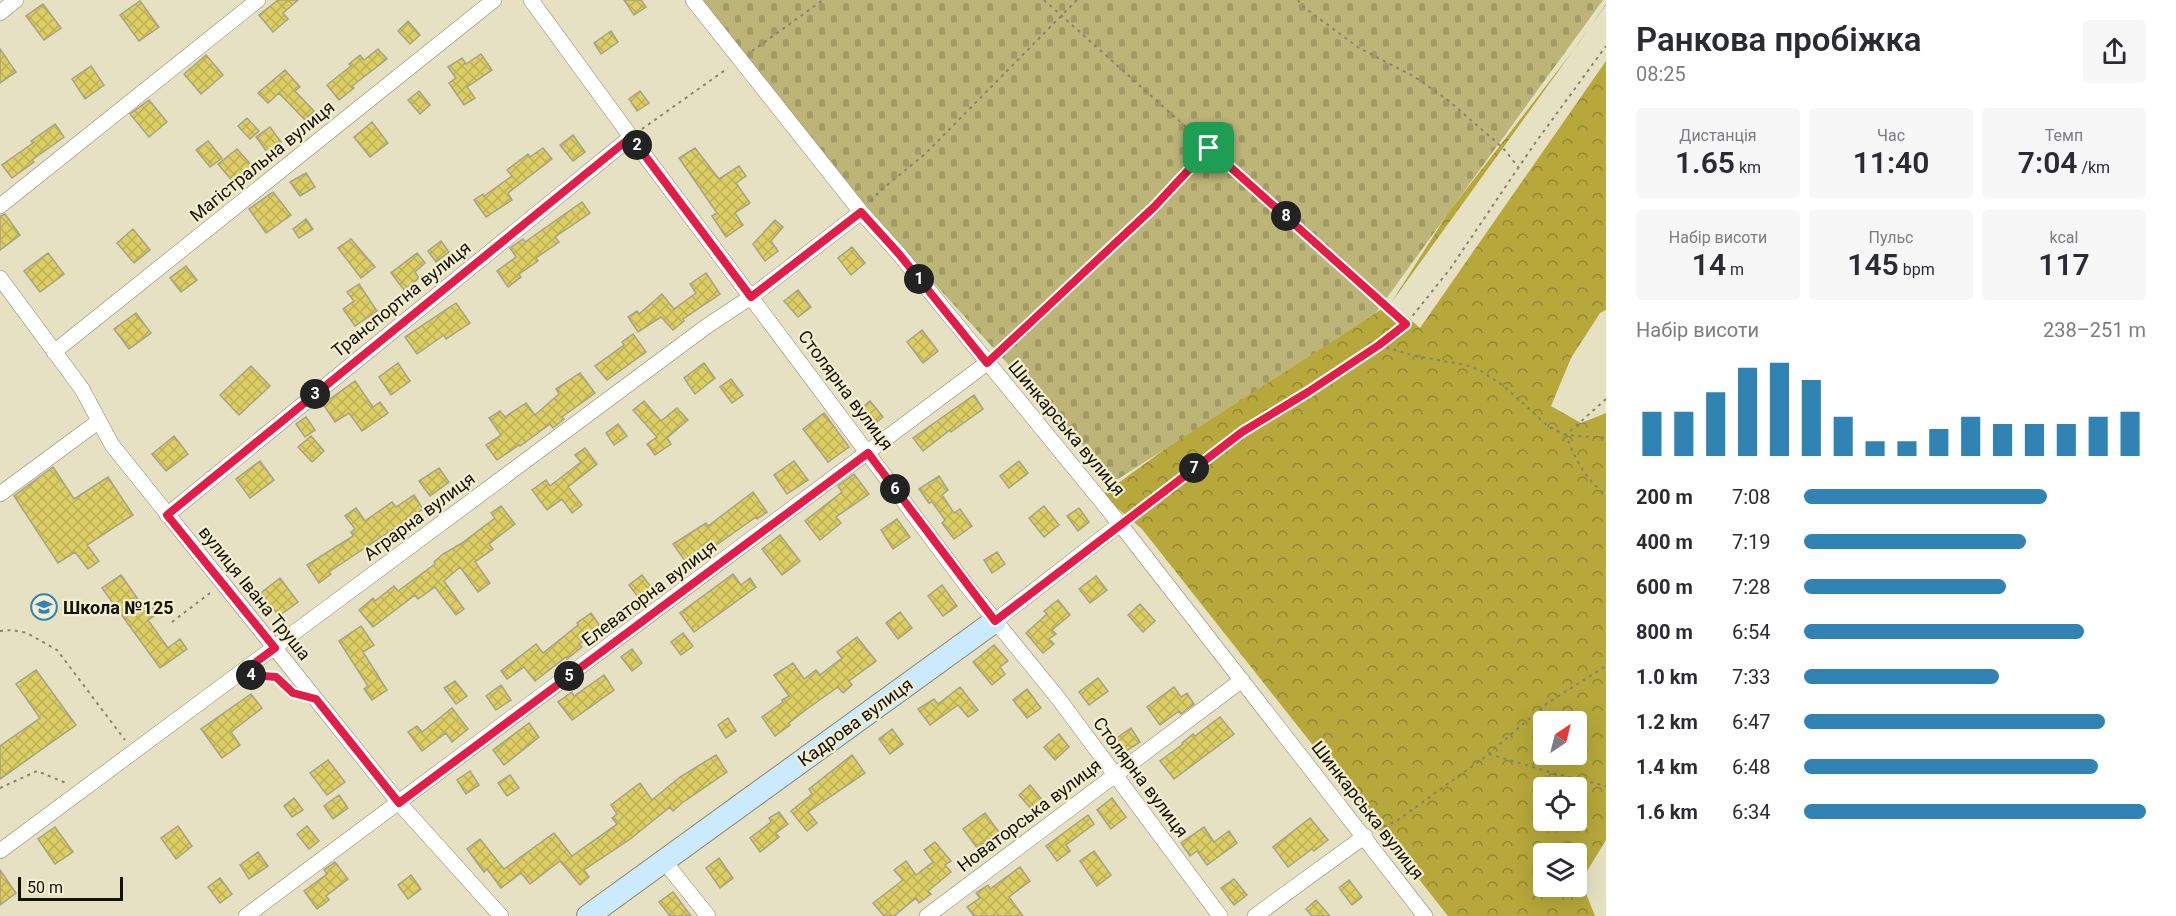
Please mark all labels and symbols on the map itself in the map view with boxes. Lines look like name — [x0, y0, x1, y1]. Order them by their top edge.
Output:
street label: Магістральна вулиця — [185, 96, 339, 226]
pin — [1183, 122, 1234, 173]
pin: 2 — [622, 130, 652, 160]
pin: 8 — [1271, 201, 1301, 231]
street label: Транспортна вулиця — [327, 237, 475, 361]
pin: 1 — [904, 264, 934, 294]
street label: Столярна вулиця — [794, 326, 898, 454]
street label: Шинкарська вулиця — [1004, 356, 1130, 500]
pin: 3 — [300, 379, 330, 409]
pin: 7 — [1179, 453, 1209, 483]
street label: Аграрна вулиця — [359, 467, 479, 565]
pin: 6 — [880, 474, 910, 504]
street label: вулиця Івана Труша — [195, 522, 315, 664]
street label: Елеваторна вулиця — [577, 535, 721, 651]
school or university icon: Школа №125 — [29, 592, 59, 622]
place label: Школа №125 — [63, 597, 174, 618]
pin: 4 — [236, 660, 266, 690]
pin: 5 — [554, 661, 584, 691]
street label: Кадрова вулиця — [793, 673, 917, 771]
north arrow — [1533, 711, 1587, 765]
street label: Столярна вулиця — [1089, 713, 1193, 841]
street label: Шинкарська вулиця — [1307, 736, 1429, 884]
street label: Новаторська вулиця — [953, 754, 1105, 876]
scale bar — [18, 874, 123, 902]

